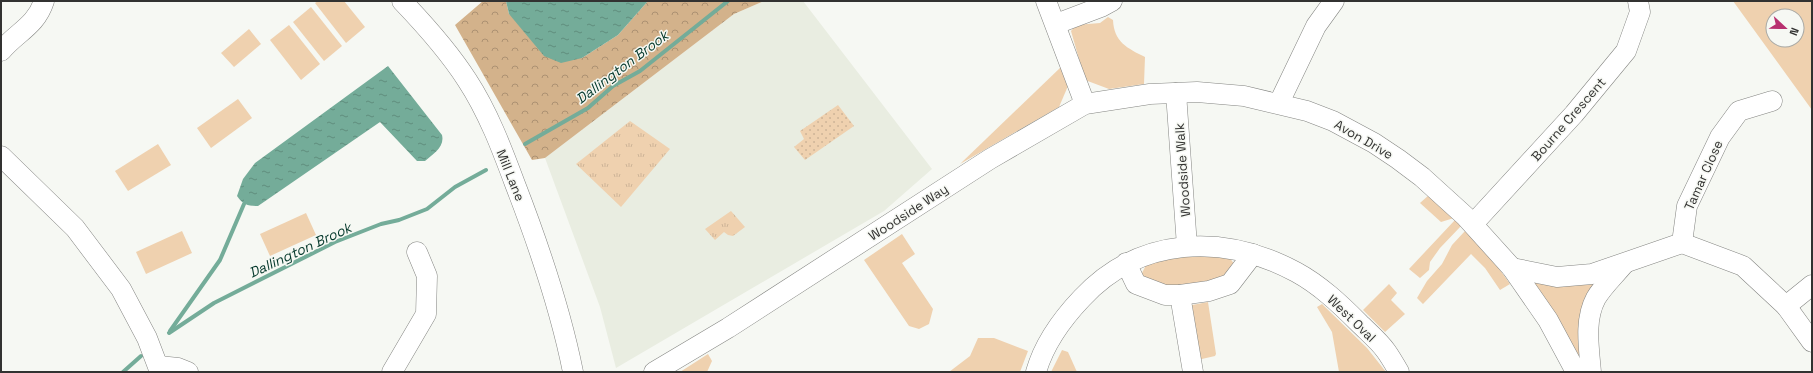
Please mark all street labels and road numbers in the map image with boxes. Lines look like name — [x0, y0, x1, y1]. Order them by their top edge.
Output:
street label: Bourne Crescent — [1527, 74, 1609, 165]
street label: Avon Drive — [1331, 116, 1396, 163]
street label: Woodside Walk — [1171, 123, 1194, 217]
street label: Tamar Close — [1680, 137, 1726, 213]
street label: Mill Lane — [492, 147, 529, 204]
street label: Woodside Way — [865, 180, 951, 244]
street label: West Oval — [1324, 291, 1380, 346]

